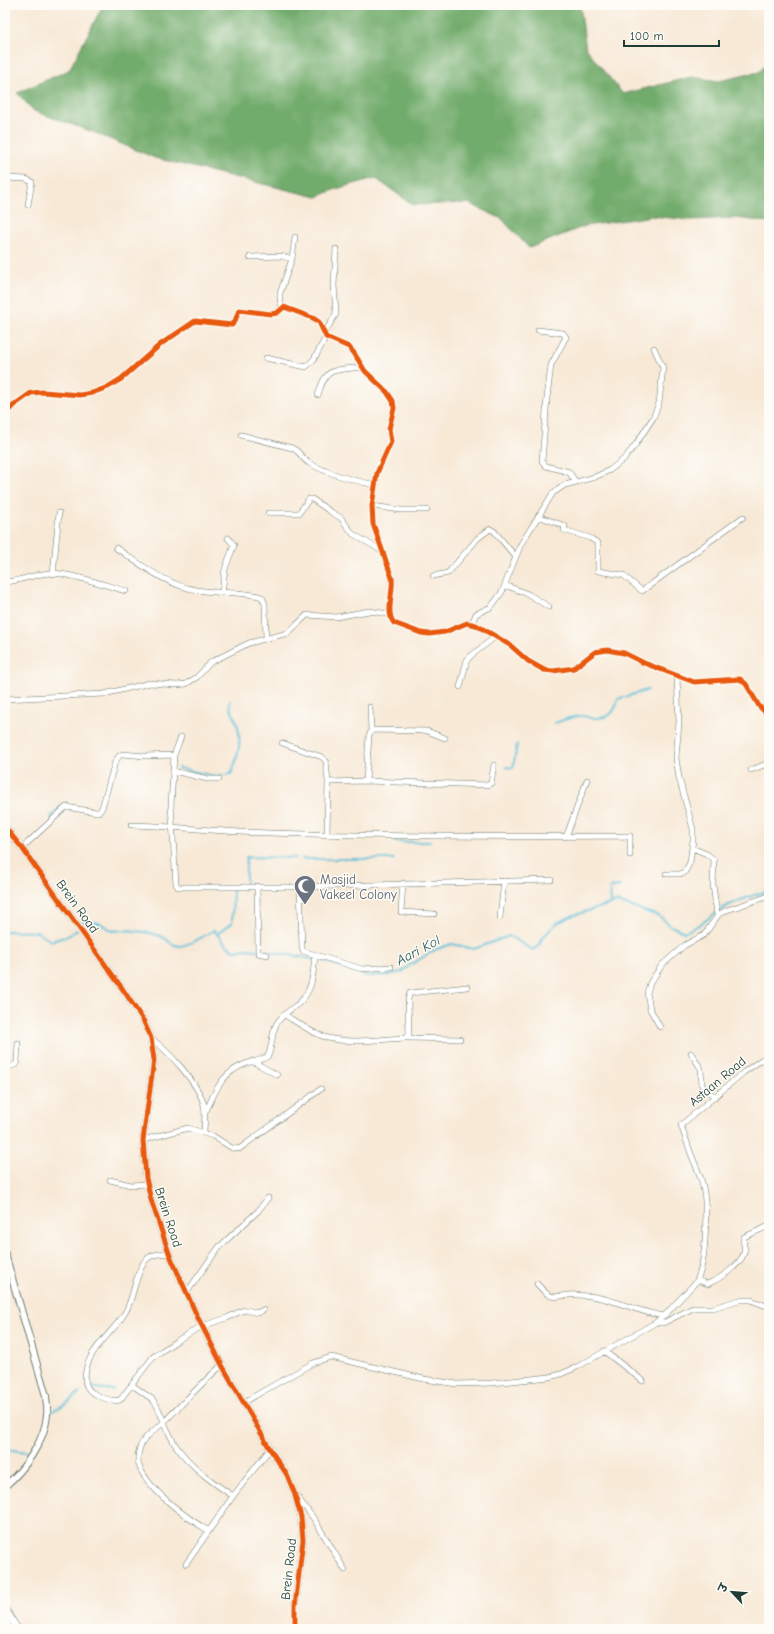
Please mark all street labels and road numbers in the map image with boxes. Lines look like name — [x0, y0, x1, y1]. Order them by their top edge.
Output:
street label: Brein Road — [53, 877, 102, 936]
street label: Astaan Road — [686, 1053, 749, 1109]
street label: Brein Road — [152, 1185, 185, 1249]
street label: Brein Road — [278, 1537, 299, 1601]

